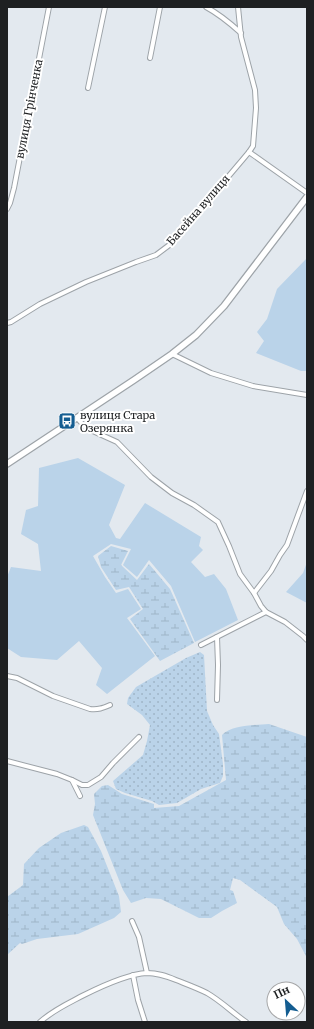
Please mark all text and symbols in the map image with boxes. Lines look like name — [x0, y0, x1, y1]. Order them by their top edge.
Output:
street label: вулиця Грінченка — [12, 58, 46, 160]
street label: Басейна вулиця — [163, 171, 233, 248]
place label: вулиця Стара Озерянка — [80, 408, 155, 435]
bus stop icon: вулиця Стара Озерянка — [57, 411, 77, 431]
north arrow — [266, 981, 306, 1021]
text: Пн — [271, 982, 292, 1002]

